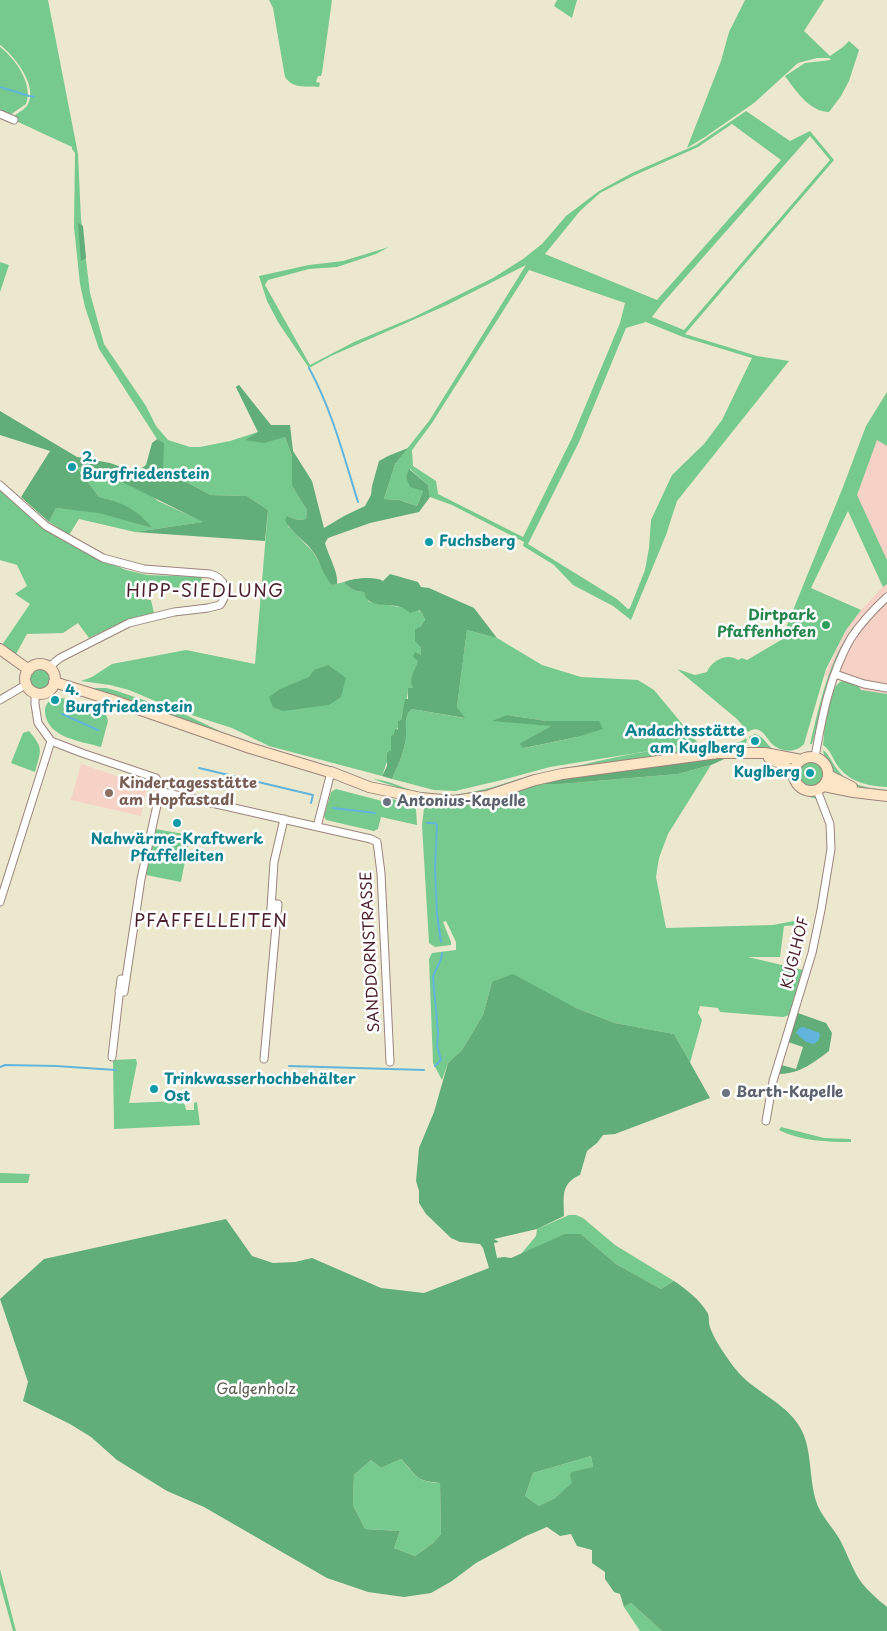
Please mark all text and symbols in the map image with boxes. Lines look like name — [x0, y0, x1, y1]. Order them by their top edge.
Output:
place label: 2. Burgfriedenstein — [82, 449, 210, 484]
marker: 2. Burgfriedenstein — [66, 461, 78, 473]
place label: Fuchsberg — [439, 533, 515, 551]
marker: Fuchsberg — [423, 536, 435, 548]
district label: HIPP-SIEDLUNG — [125, 581, 285, 603]
place label: Dirtpark Pfaffenhofen — [717, 607, 816, 642]
marker: Dirtpark Pfaffenhofen — [820, 619, 832, 631]
place label: 4. Burgfriedenstein — [65, 682, 193, 717]
marker: 4. Burgfriedenstein — [49, 694, 61, 706]
place label: Andachtsstätte am Kuglberg — [625, 723, 745, 758]
marker: Andachtsstätte am Kuglberg — [749, 735, 761, 747]
place label: Kuglberg — [734, 764, 800, 782]
marker: Kuglberg — [804, 767, 816, 779]
place label: Kindertagesstätte am Hopfastadl — [119, 775, 257, 810]
marker: Kindertagesstätte am Hopfastadl — [103, 787, 115, 799]
place label: Antonius-Kapelle — [397, 793, 526, 811]
marker: Antonius-Kapelle — [381, 796, 393, 808]
marker: Nahwärme-Kraftwerk Pfaffelleiten — [171, 817, 183, 829]
place label: Nahwärme-Kraftwerk Pfaffelleiten — [91, 831, 263, 866]
street label: SANDDORNSTRASSE — [358, 871, 384, 1033]
district label: PFAFFELLEITEN — [133, 911, 289, 933]
street label: KUGLHOF — [778, 915, 814, 991]
place label: Trinkwasserhochbehälter Ost — [164, 1071, 356, 1106]
marker: Trinkwasserhochbehälter Ost — [148, 1083, 160, 1095]
place label: Barth-Kapelle — [736, 1084, 843, 1102]
marker: Barth-Kapelle — [720, 1087, 732, 1099]
park label: Galgenholz — [216, 1381, 296, 1399]

